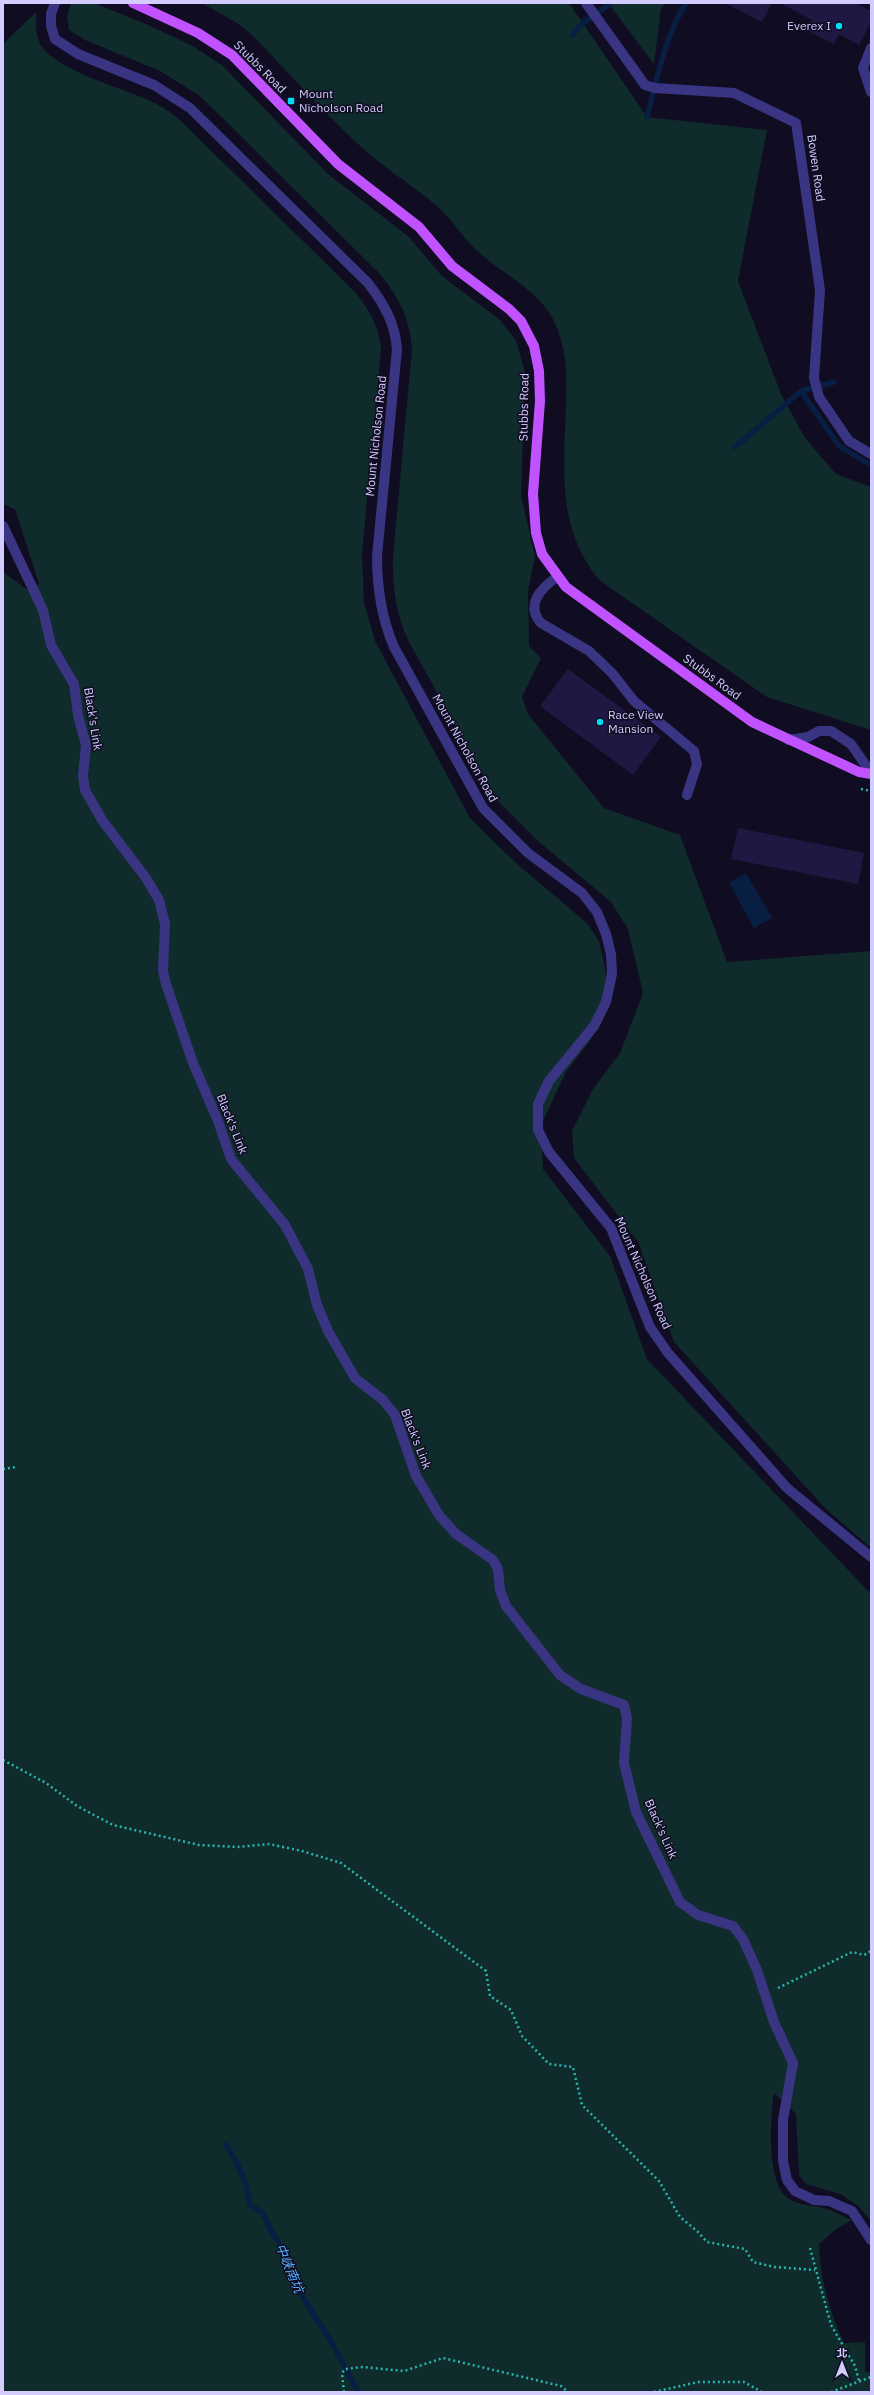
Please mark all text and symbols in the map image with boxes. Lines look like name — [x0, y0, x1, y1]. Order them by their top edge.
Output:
place label: Everex I — [787, 18, 831, 33]
marker: Everex I — [834, 21, 844, 31]
street label: Stubbs Road — [231, 37, 290, 96]
place label: Mount Nicholson Road — [299, 86, 383, 115]
marker: Mount Nicholson Road — [286, 96, 296, 106]
street label: Bowen Road — [804, 133, 829, 202]
street label: Stubbs Road — [515, 373, 532, 441]
street label: Mount Nicholson Road — [362, 375, 389, 497]
street label: Stubbs Road — [680, 650, 744, 703]
street label: Black's Link — [81, 686, 106, 752]
street label: Mount Nicholson Road — [429, 691, 501, 804]
place label: Race View Mansion — [608, 707, 663, 736]
marker: Race View Mansion — [595, 717, 605, 727]
street label: Black's Link — [214, 1092, 252, 1157]
street label: Mount Nicholson Road — [612, 1214, 675, 1331]
street label: Black's Link — [398, 1406, 435, 1472]
street label: Black's Link — [642, 1797, 682, 1862]
water label: 中峽南坑 — [272, 2241, 308, 2297]
north arrow — [822, 2343, 862, 2383]
text: 北 — [837, 2346, 848, 2360]

